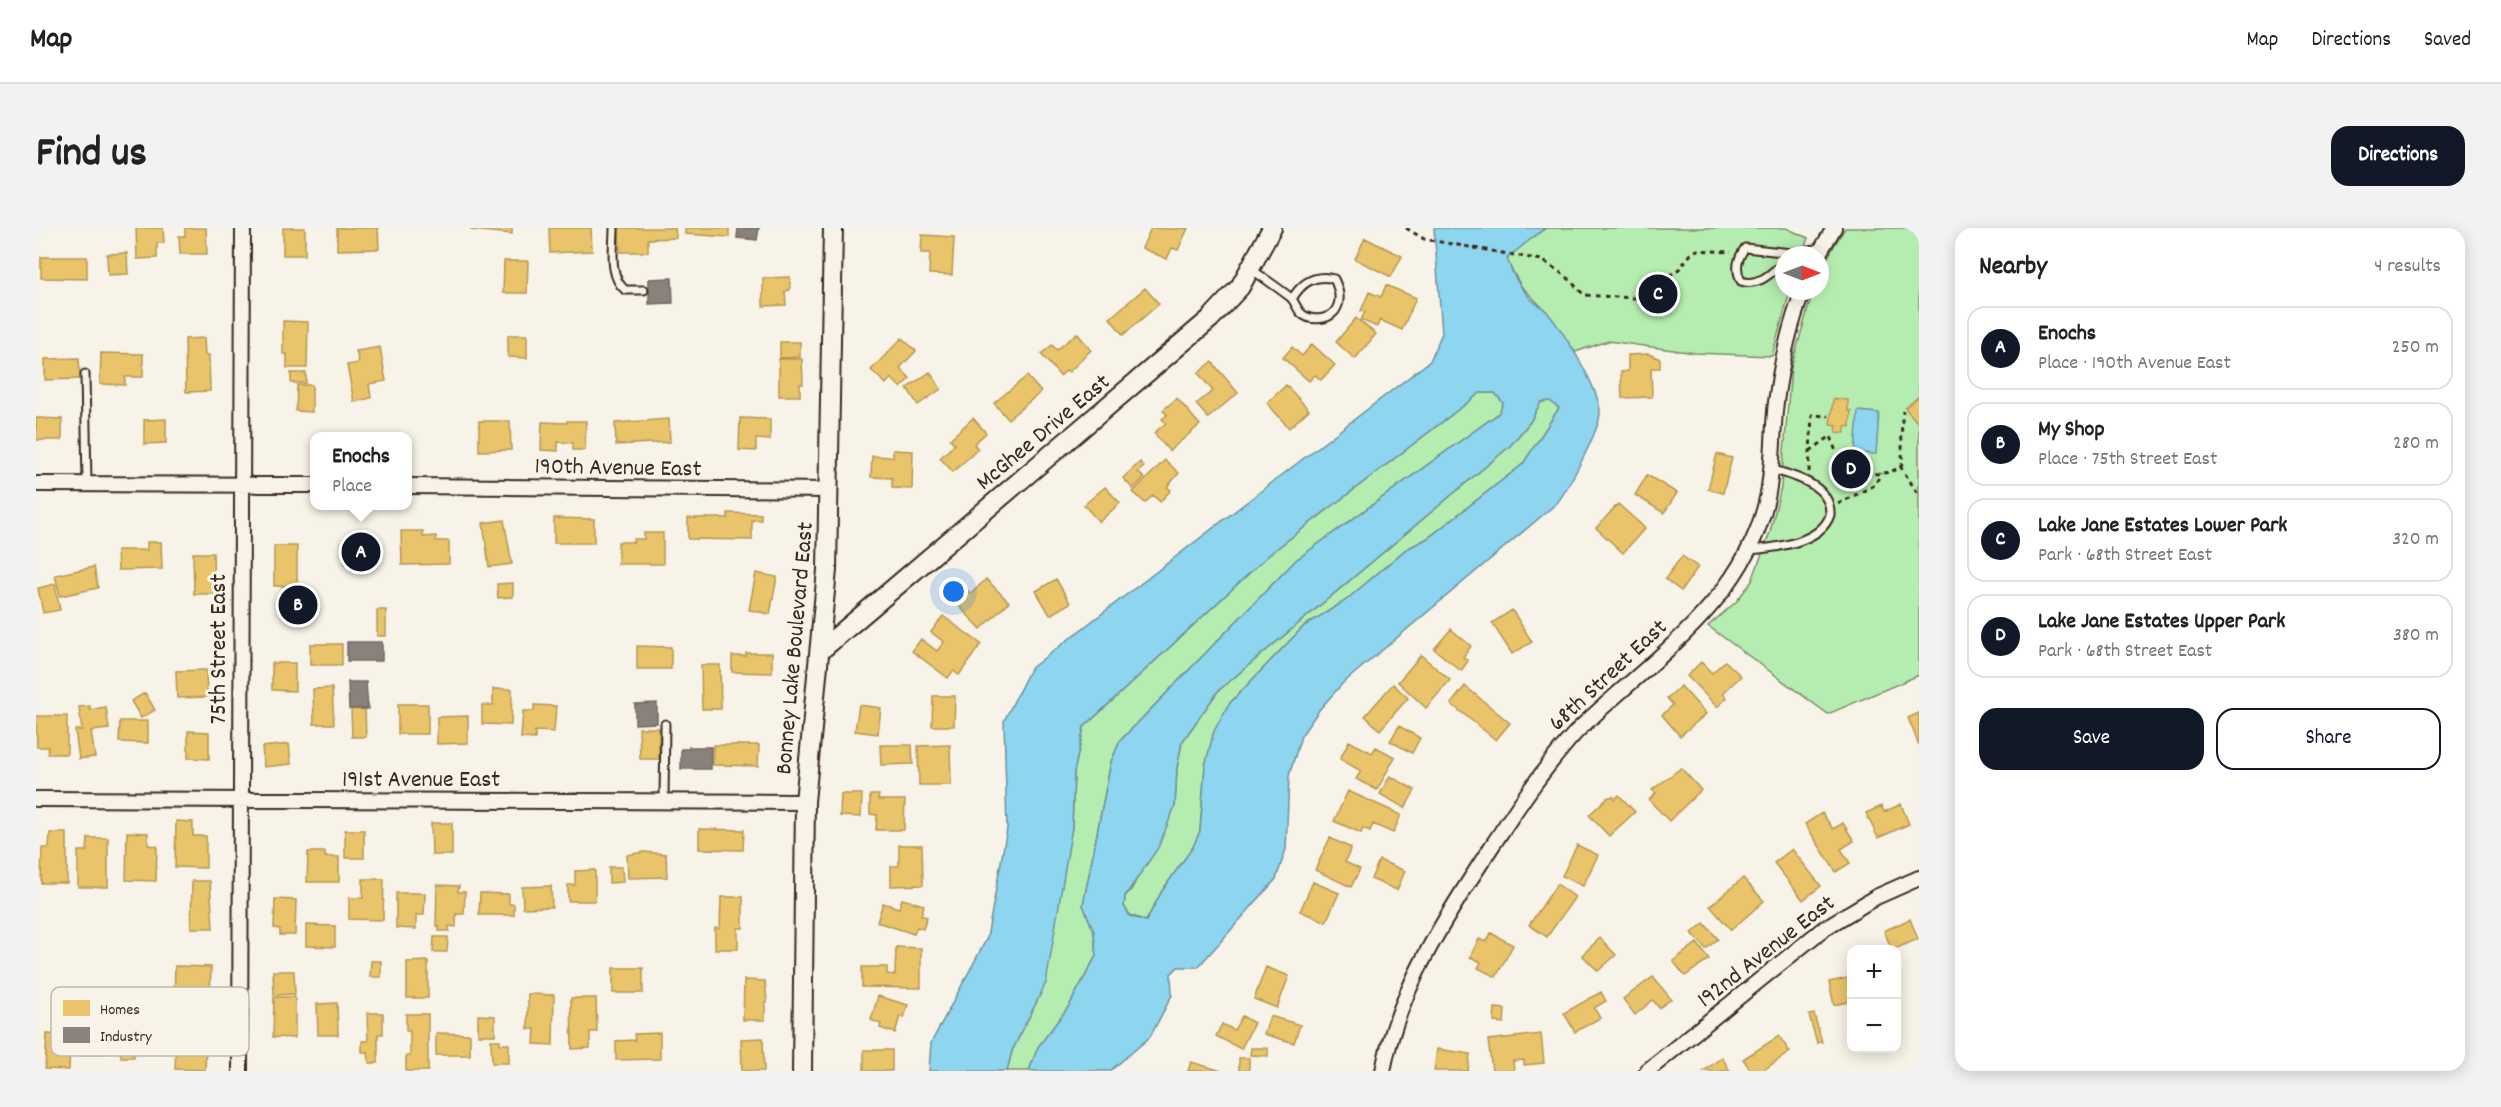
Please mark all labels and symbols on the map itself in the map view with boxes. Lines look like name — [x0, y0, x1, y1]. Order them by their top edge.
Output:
north arrow — [1775, 246, 1829, 300]
pin: C — [1638, 272, 1678, 316]
street label: McGhee Drive East — [969, 367, 1119, 500]
pin: D — [1832, 446, 1870, 492]
street label: 190th Avenue East — [534, 451, 702, 487]
street label: Bonney Lake Boulevard East — [768, 520, 824, 776]
pin: A — [342, 530, 380, 574]
street label: 75th Street East — [203, 574, 237, 724]
your location — [939, 577, 968, 606]
pin: B — [278, 582, 318, 628]
street label: 68th Street East — [1542, 612, 1676, 740]
street label: 191st Avenue East — [342, 764, 500, 798]
street label: 192nd Avenue East — [1691, 888, 1843, 1017]
legend — [51, 987, 249, 1056]
text: Homes — [100, 999, 140, 1022]
text: Industry — [100, 1026, 152, 1049]

